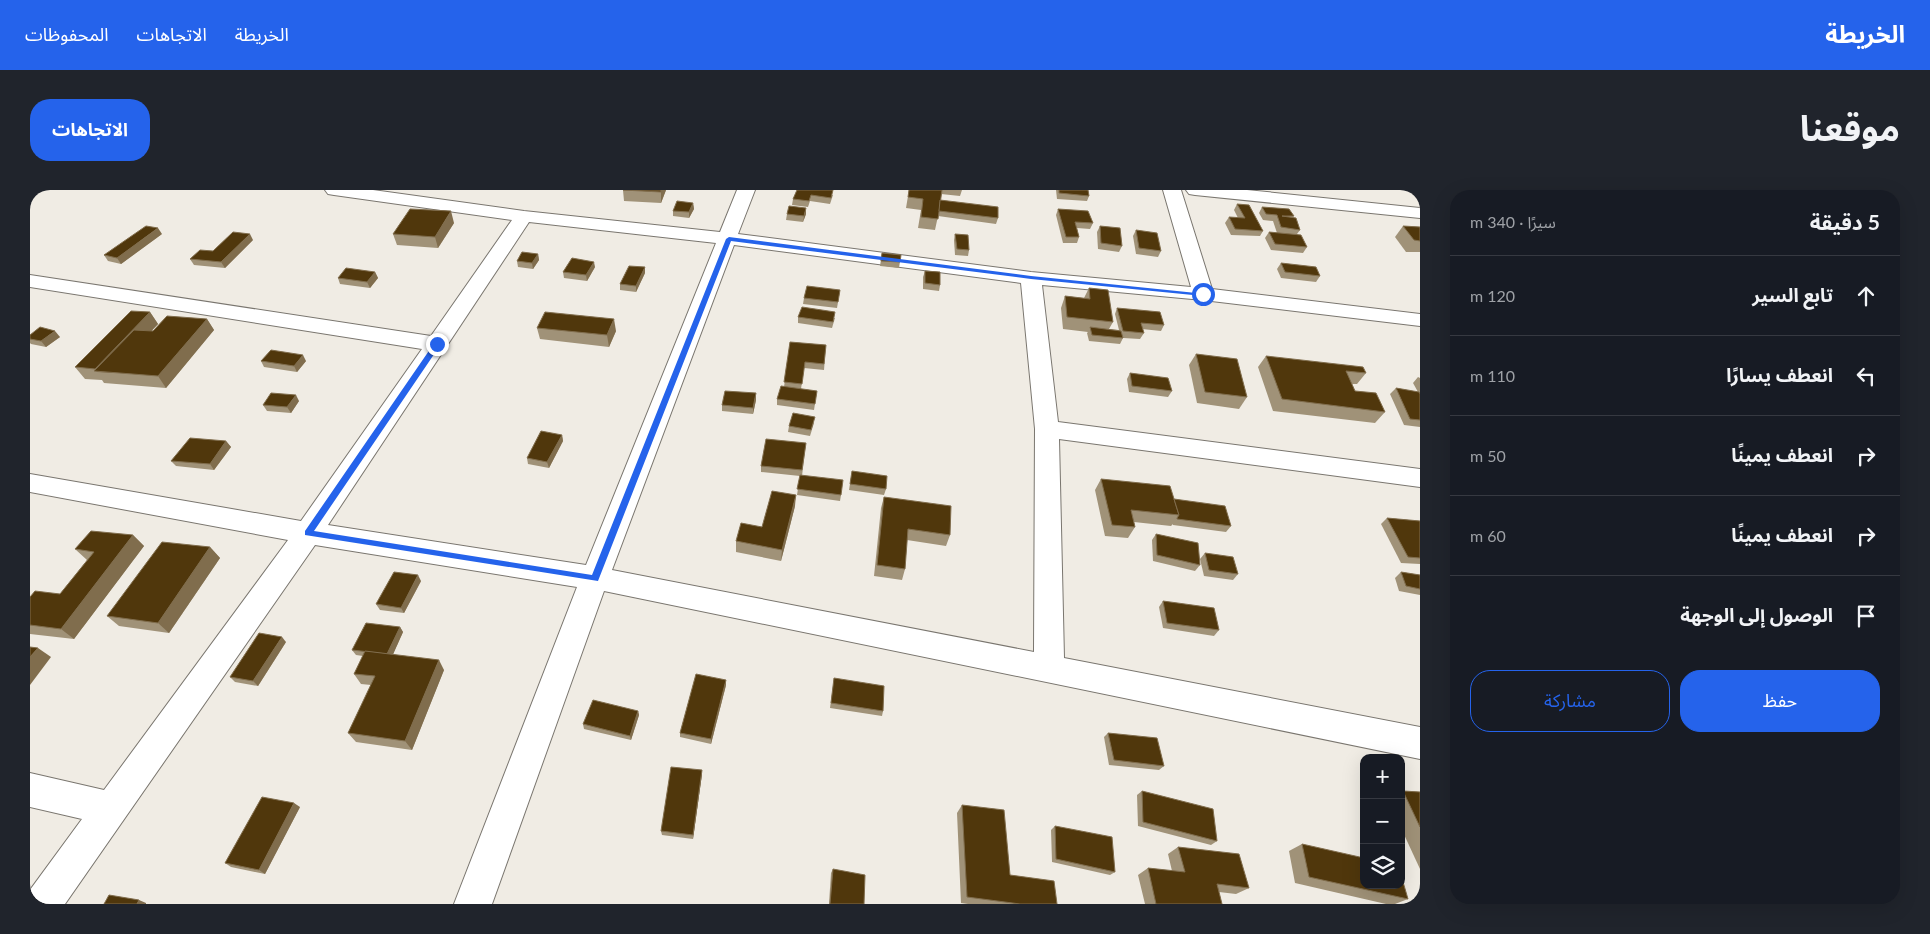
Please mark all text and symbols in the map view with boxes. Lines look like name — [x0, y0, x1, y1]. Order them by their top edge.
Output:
text: الخريطة — [1825, 19, 1905, 48]
text: المحفوظات — [25, 23, 109, 45]
text: الاتجاهات — [137, 23, 207, 45]
text: الخريطة — [235, 23, 289, 45]
button: الاتجاهات — [30, 99, 150, 161]
text: موقعنا — [1800, 106, 1900, 148]
text: 5 دقيقة — [1810, 209, 1880, 234]
text: سيرًا · 340 m — [1470, 212, 1556, 231]
icon: ahead — [1852, 282, 1880, 310]
route start — [1192, 283, 1215, 306]
text: تابع السير — [1752, 283, 1833, 306]
text: 120 m — [1470, 286, 1515, 305]
route end — [426, 333, 449, 356]
icon: left — [1852, 362, 1880, 390]
text: انعطف يسارًا — [1726, 363, 1833, 386]
text: 110 m — [1470, 366, 1515, 385]
icon: right — [1852, 442, 1880, 470]
text: انعطف يمينًا — [1731, 443, 1833, 466]
text: 50 m — [1470, 446, 1506, 465]
icon: right — [1852, 522, 1880, 550]
text: انعطف يمينًا — [1731, 523, 1833, 546]
text: 60 m — [1470, 526, 1506, 545]
icon: arrive — [1852, 602, 1880, 630]
text: الوصول إلى الوجهة — [1680, 603, 1833, 626]
button: مشاركة — [1470, 670, 1670, 732]
button: حفظ — [1680, 670, 1880, 732]
map controls — [1360, 754, 1405, 889]
button: + — [1360, 754, 1405, 799]
button: − — [1360, 799, 1405, 844]
button: layers — [1360, 844, 1405, 889]

